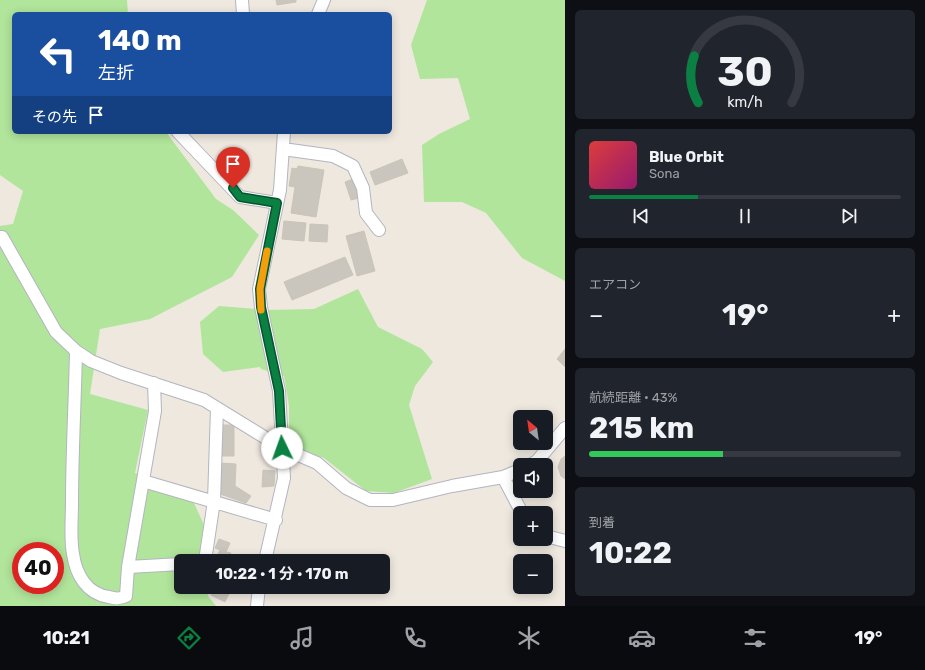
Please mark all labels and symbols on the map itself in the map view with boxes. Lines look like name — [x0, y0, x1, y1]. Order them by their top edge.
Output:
pin — [216, 147, 250, 188]
north arrow — [513, 410, 553, 450]
position arrow — [261, 427, 303, 469]
speed limit sign: 40 — [12, 542, 64, 594]

